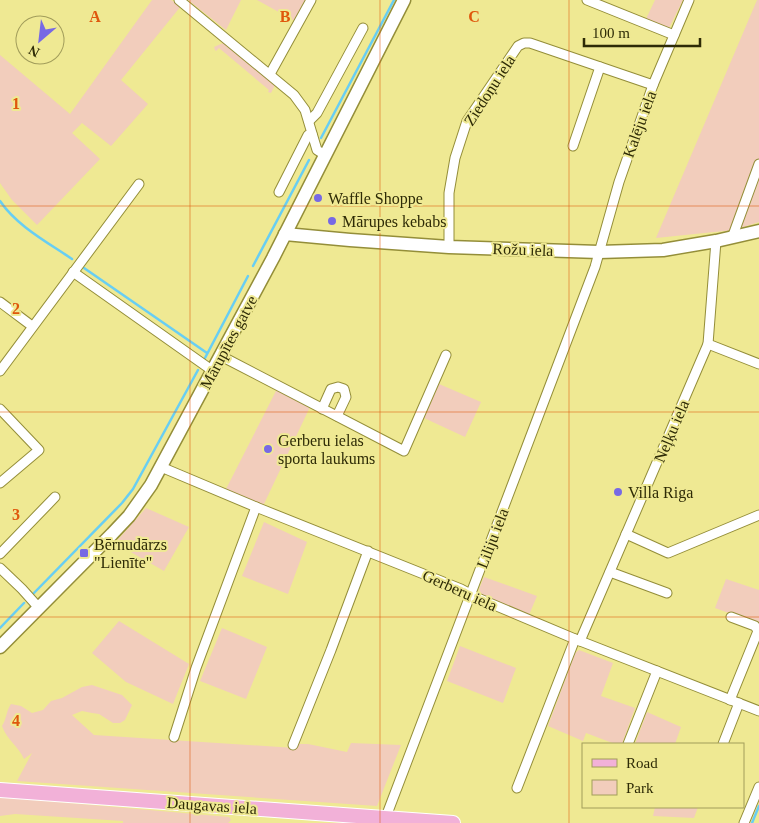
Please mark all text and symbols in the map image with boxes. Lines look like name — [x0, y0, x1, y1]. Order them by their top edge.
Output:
text: A — [89, 8, 101, 25]
text: B — [280, 8, 291, 25]
text: C — [468, 8, 480, 25]
north arrow — [15, 15, 65, 65]
scale bar — [584, 15, 700, 47]
text: 100 m — [592, 25, 630, 41]
text: N — [26, 42, 42, 60]
street label: Ziedoņu iela — [460, 52, 519, 129]
street label: Kalēju iela — [620, 88, 660, 160]
text: 1 — [12, 95, 20, 112]
place label: Waffle Shoppe — [328, 190, 423, 208]
marker: Waffle Shoppe — [312, 192, 324, 204]
place label: Mārupes kebabs — [342, 213, 446, 231]
marker: Mārupes kebabs — [326, 215, 338, 227]
street label: Rožu iela — [492, 240, 554, 259]
street label: Mārupītes gatve — [197, 293, 261, 392]
text: 2 — [12, 300, 20, 317]
street label: Neļķu iela — [651, 397, 693, 465]
place label: Gerberu ielas sporta laukums — [278, 432, 375, 468]
marker: Gerberu ielas sporta laukums — [262, 443, 274, 455]
place label: Villa Riga — [628, 484, 693, 502]
marker: Villa Riga — [612, 486, 624, 498]
text: 3 — [12, 506, 20, 523]
street label: Liliju iela — [473, 506, 513, 571]
place label: Bērnudārzs "Lienīte" — [94, 536, 167, 571]
marker: Bērnudārzs "Lienīte" — [78, 547, 90, 559]
street label: Gerberu iela — [420, 567, 500, 614]
text: 4 — [12, 712, 20, 729]
legend — [582, 743, 744, 808]
text: Road — [626, 755, 658, 771]
text: Park — [626, 780, 654, 796]
street label: Daugavas iela — [166, 794, 258, 818]

